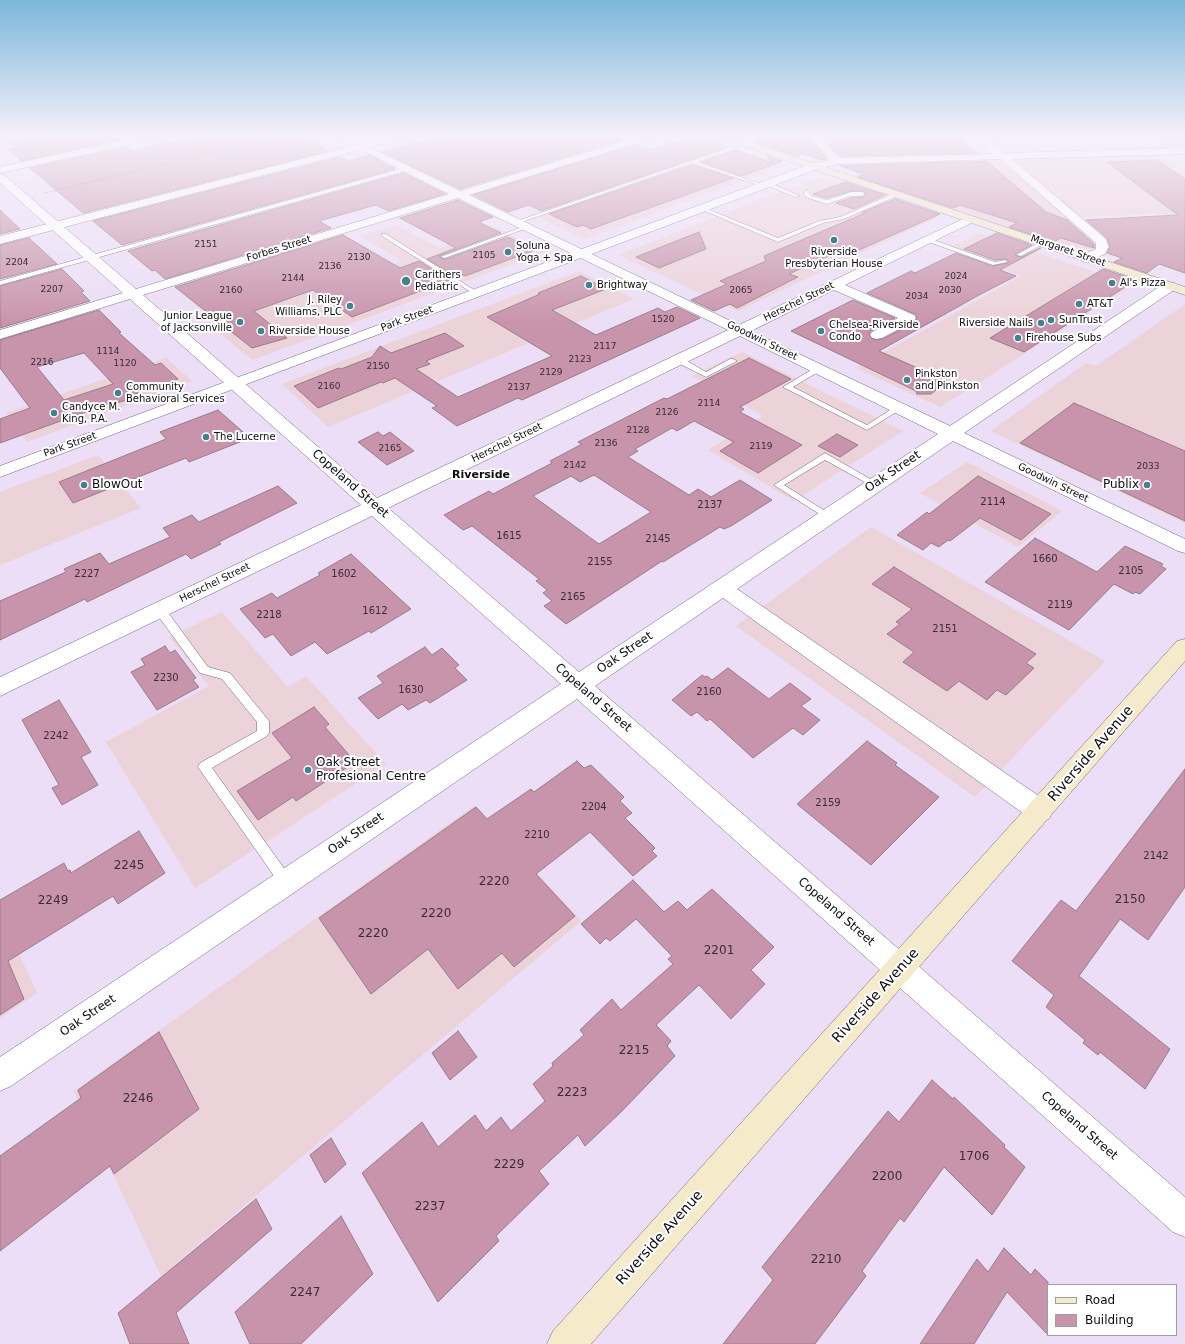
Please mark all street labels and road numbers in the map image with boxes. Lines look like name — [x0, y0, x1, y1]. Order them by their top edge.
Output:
street label: Forbes Street — [245, 233, 313, 265]
street label: Margaret Street — [1029, 233, 1107, 269]
street label: Herschel Street — [762, 280, 836, 324]
street label: Park Street — [379, 304, 435, 334]
street label: Goodwin Street — [725, 319, 799, 363]
street label: Herschel Street — [470, 421, 544, 465]
street label: Park Street — [42, 430, 98, 460]
street label: Copeland Street — [309, 447, 391, 521]
street label: Oak Street — [862, 448, 924, 496]
street label: Goodwin Street — [1016, 461, 1090, 505]
street label: Herschel Street — [178, 561, 252, 605]
street label: Oak Street — [594, 629, 656, 677]
street label: Copeland Street — [552, 661, 634, 735]
street label: Riverside Avenue — [1045, 703, 1137, 805]
street label: Oak Street — [325, 810, 387, 858]
street label: Copeland Street — [795, 875, 877, 949]
street label: Riverside Avenue — [829, 945, 923, 1047]
street label: Oak Street — [57, 992, 119, 1040]
street label: Copeland Street — [1038, 1089, 1120, 1163]
street label: Riverside Avenue — [613, 1187, 707, 1289]

